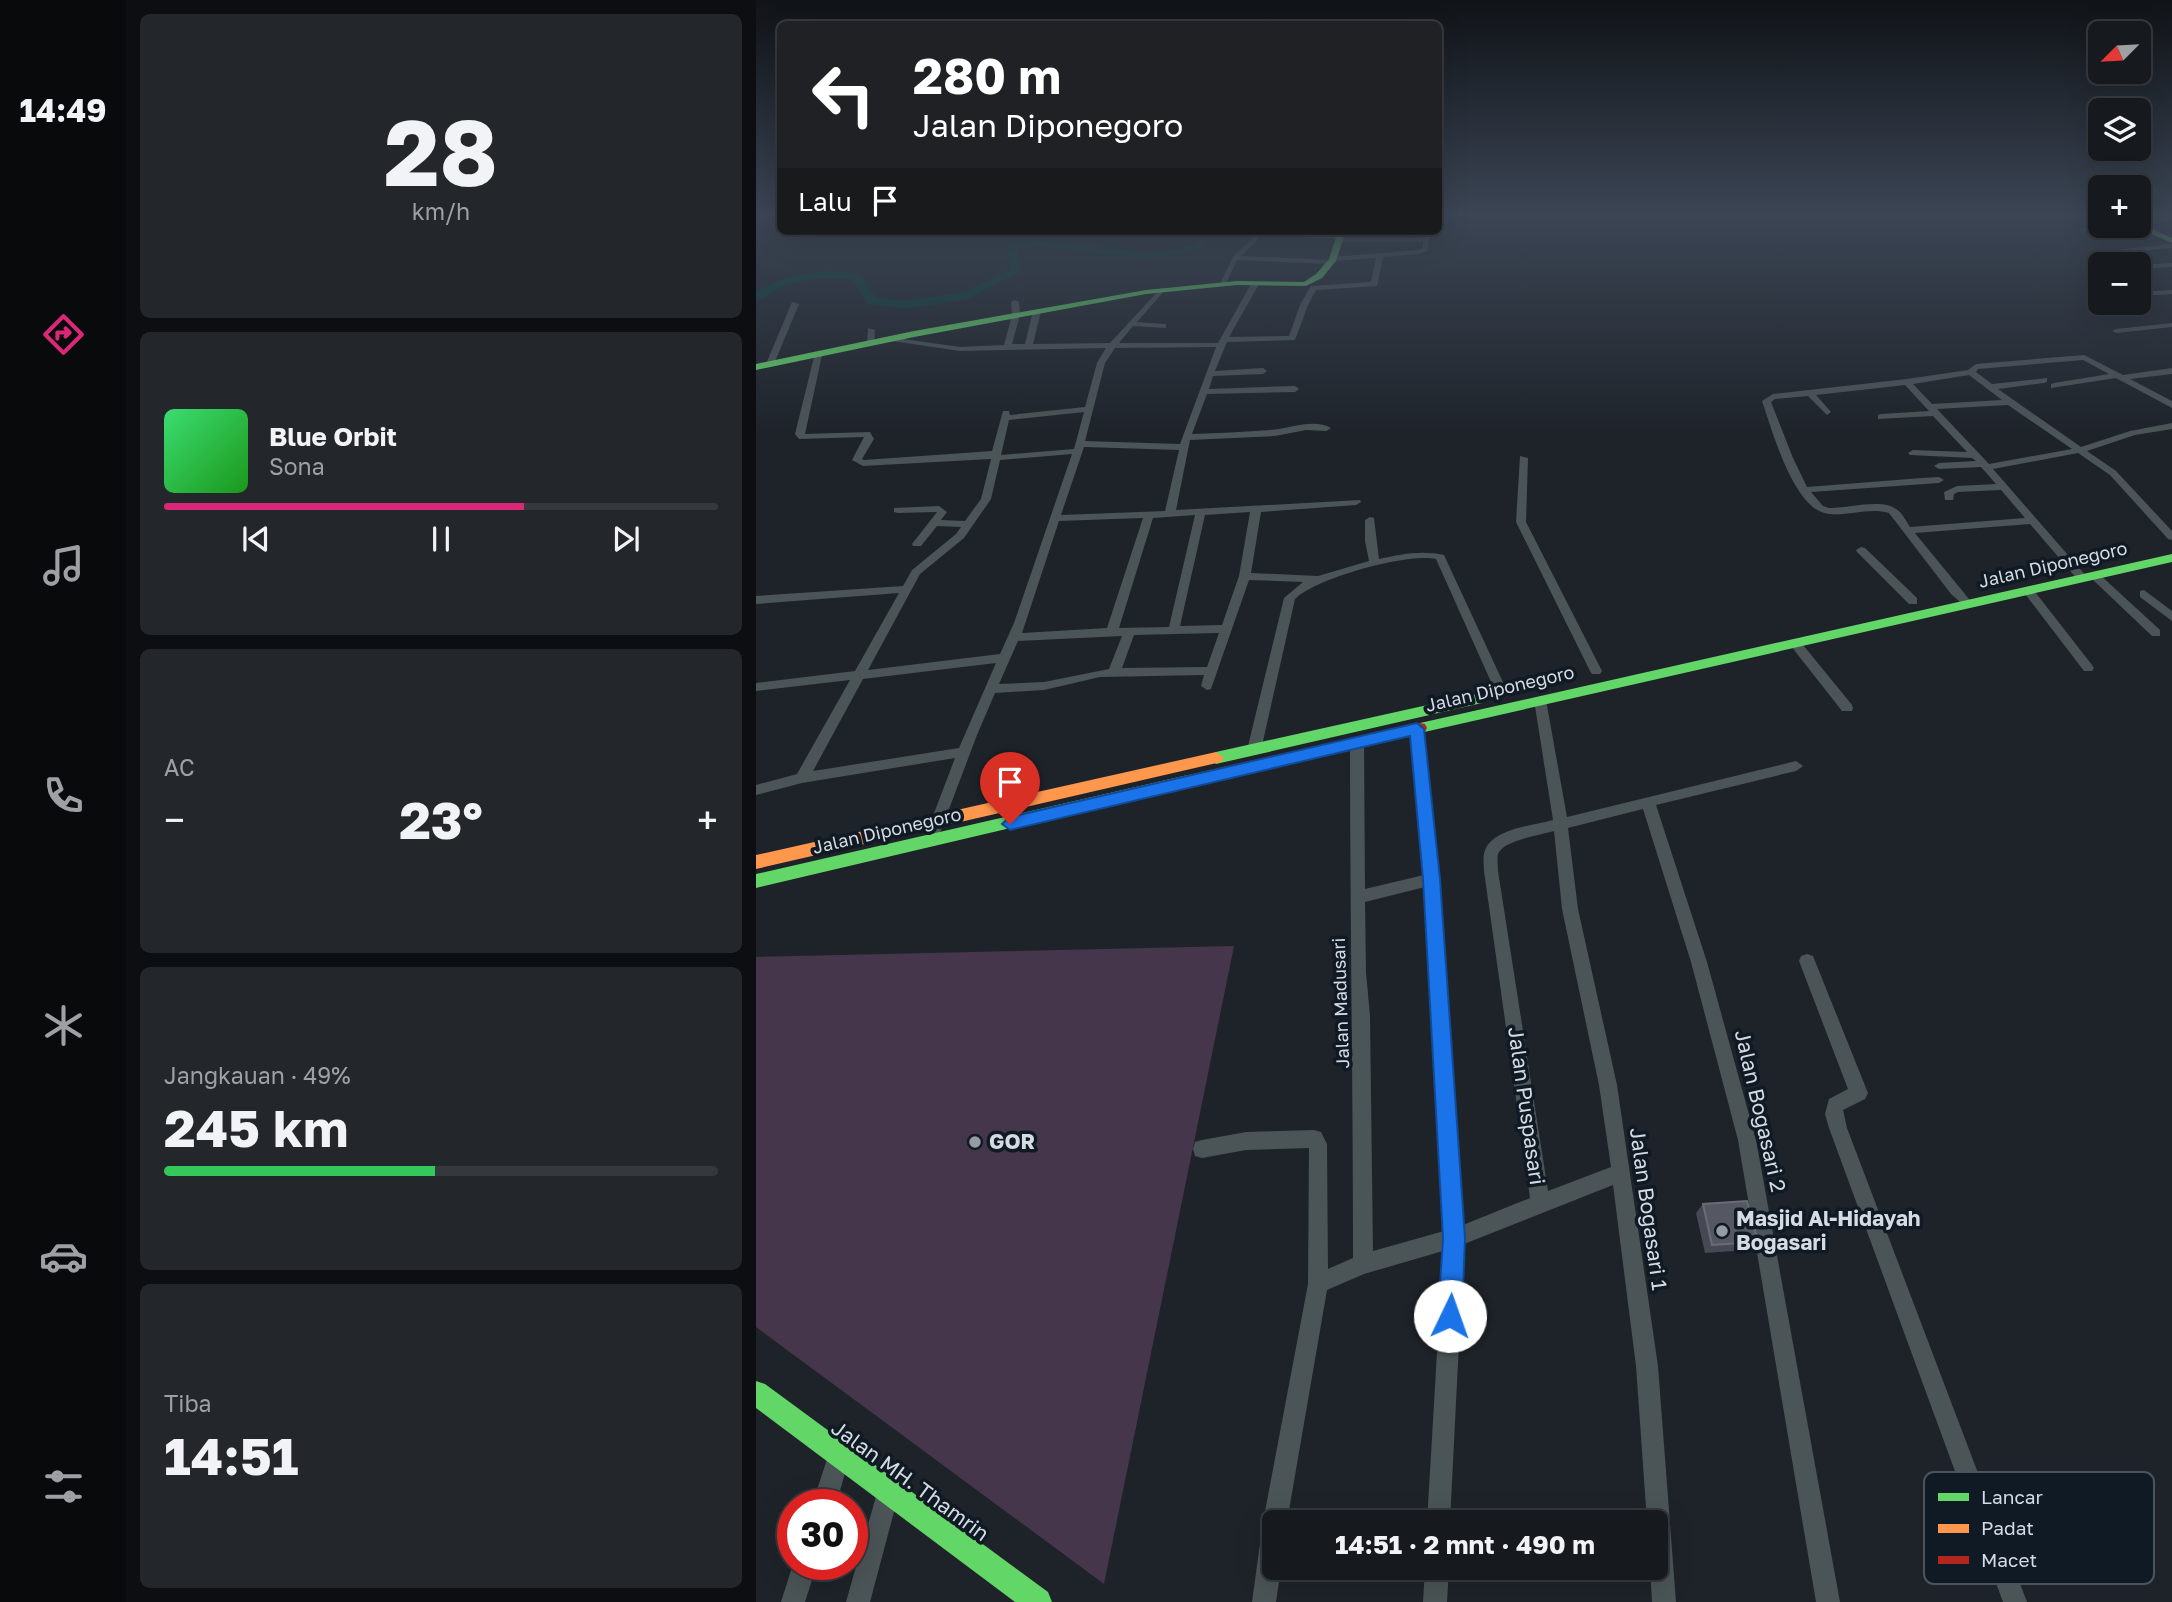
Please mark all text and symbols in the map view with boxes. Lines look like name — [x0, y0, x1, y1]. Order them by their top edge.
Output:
north arrow — [2088, 21, 2151, 84]
map controls — [2088, 21, 2151, 315]
text: 280 m — [913, 46, 1061, 105]
icon: left — [798, 49, 889, 140]
text: 14:49 — [19, 91, 107, 129]
text: 28 — [384, 97, 498, 206]
button: layers — [2088, 98, 2151, 161]
text: Jalan Diponegoro — [913, 106, 1183, 144]
button: + — [2088, 175, 2151, 238]
icon: arrive — [866, 182, 904, 220]
text: Lalu — [798, 186, 852, 217]
text: km/h — [412, 197, 470, 225]
button: − — [2088, 252, 2151, 315]
icon: directions — [39, 310, 88, 359]
text: Blue Orbit — [269, 421, 397, 452]
text: Sona — [269, 452, 325, 480]
icon: previous — [237, 520, 275, 558]
icon: pause — [422, 520, 460, 558]
icon: next — [607, 520, 645, 558]
street label: Jalan Diponegoro — [1976, 536, 2129, 592]
icon: music — [39, 541, 88, 590]
street label: Jalan Diponegoro — [1423, 660, 1576, 716]
pin — [980, 752, 1040, 824]
text: AC — [164, 753, 195, 781]
icon: arrive — [991, 763, 1029, 801]
icon: phone — [39, 771, 88, 820]
text: 23° — [399, 788, 483, 850]
text: − — [164, 797, 185, 842]
text: + — [697, 797, 718, 842]
street label: Jalan Diponegoro — [810, 802, 963, 858]
street label: Jalan Madusari — [1327, 937, 1353, 1069]
icon: climate — [39, 1001, 88, 1050]
street label: Jalan Puspasari — [1503, 1025, 1551, 1187]
street label: Jalan Bogasari 2 — [1730, 1027, 1792, 1195]
text: Jangkauan · 49% — [164, 1061, 351, 1089]
text: 245 km — [164, 1096, 349, 1158]
street label: Jalan Bogasari 1 — [1625, 1126, 1673, 1292]
place label: GOR — [989, 1128, 1035, 1154]
marker: GOR — [967, 1134, 983, 1150]
place label: Masjid Al-Hidayah Bogasari — [1736, 1205, 1921, 1255]
marker: Masjid Al-Hidayah Bogasari — [1714, 1223, 1730, 1239]
icon: car — [39, 1232, 88, 1281]
position arrow — [1413, 1279, 1487, 1353]
text: Tiba — [164, 1389, 212, 1417]
street label: Jalan MH. Thamrin — [827, 1414, 995, 1546]
text: 14:51 — [164, 1424, 298, 1486]
icon: filters — [39, 1462, 88, 1511]
legend — [1924, 1472, 2154, 1584]
text: Lancar — [1981, 1485, 2044, 1508]
speed limit sign: 30 — [777, 1489, 868, 1580]
text: Padat — [1981, 1516, 2034, 1539]
text: 14:51 · 2 mnt · 490 m — [1335, 1529, 1595, 1560]
text: Macet — [1981, 1548, 2037, 1571]

